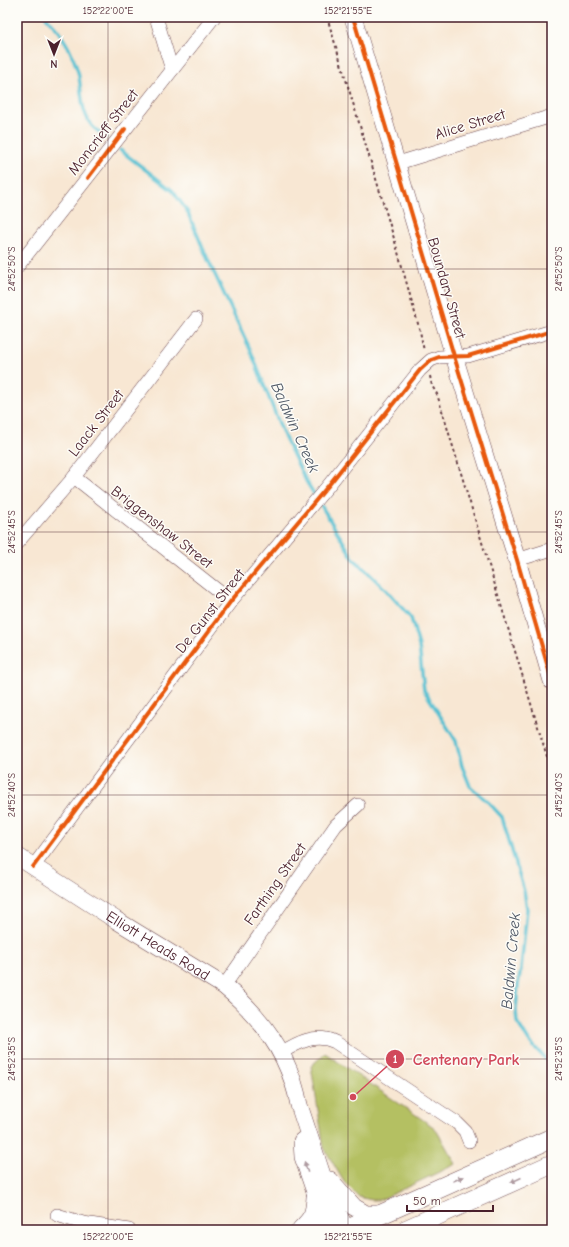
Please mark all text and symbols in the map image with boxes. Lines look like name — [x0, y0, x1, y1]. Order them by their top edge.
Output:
text: 152°22'00"E — [83, 5, 133, 17]
text: 152°21'55"E — [324, 5, 372, 17]
north arrow — [34, 34, 74, 74]
text: N — [50, 57, 58, 70]
street label: Moncrieff Street — [64, 85, 142, 178]
street label: Alice Street — [433, 105, 508, 143]
street label: Boundary Street — [424, 235, 470, 341]
text: 24°52'50"S — [6, 246, 18, 291]
text: 24°52'50"S — [553, 246, 565, 291]
water label: Baldwin Creek — [267, 379, 323, 476]
street label: Laack Street — [64, 385, 128, 460]
street label: Briggenshaw Street — [108, 482, 217, 573]
text: 24°52'45"S — [6, 510, 18, 554]
text: 24°52'45"S — [553, 510, 565, 554]
street label: De Gunst Street — [172, 565, 249, 657]
text: 24°52'40"S — [6, 772, 18, 817]
text: 24°52'40"S — [553, 772, 565, 817]
street label: Farthing Street — [240, 839, 310, 929]
street label: Elliott Heads Road — [103, 907, 213, 984]
water label: Baldwin Creek — [498, 912, 524, 1010]
text: 24°52'35"S — [6, 1037, 18, 1081]
text: 24°52'35"S — [553, 1037, 565, 1081]
callout: Centenary Park — [385, 1045, 527, 1073]
text: Centenary Park — [413, 1051, 519, 1069]
text: 1 — [393, 1052, 398, 1066]
one-way arrow — [303, 1160, 309, 1172]
one-way arrow — [453, 1176, 464, 1182]
one-way arrow — [511, 1177, 522, 1183]
scale bar — [407, 1187, 493, 1213]
text: 50 m — [413, 1194, 441, 1208]
text: 152°22'00"E — [83, 1231, 133, 1243]
text: 152°21'55"E — [324, 1231, 372, 1243]

